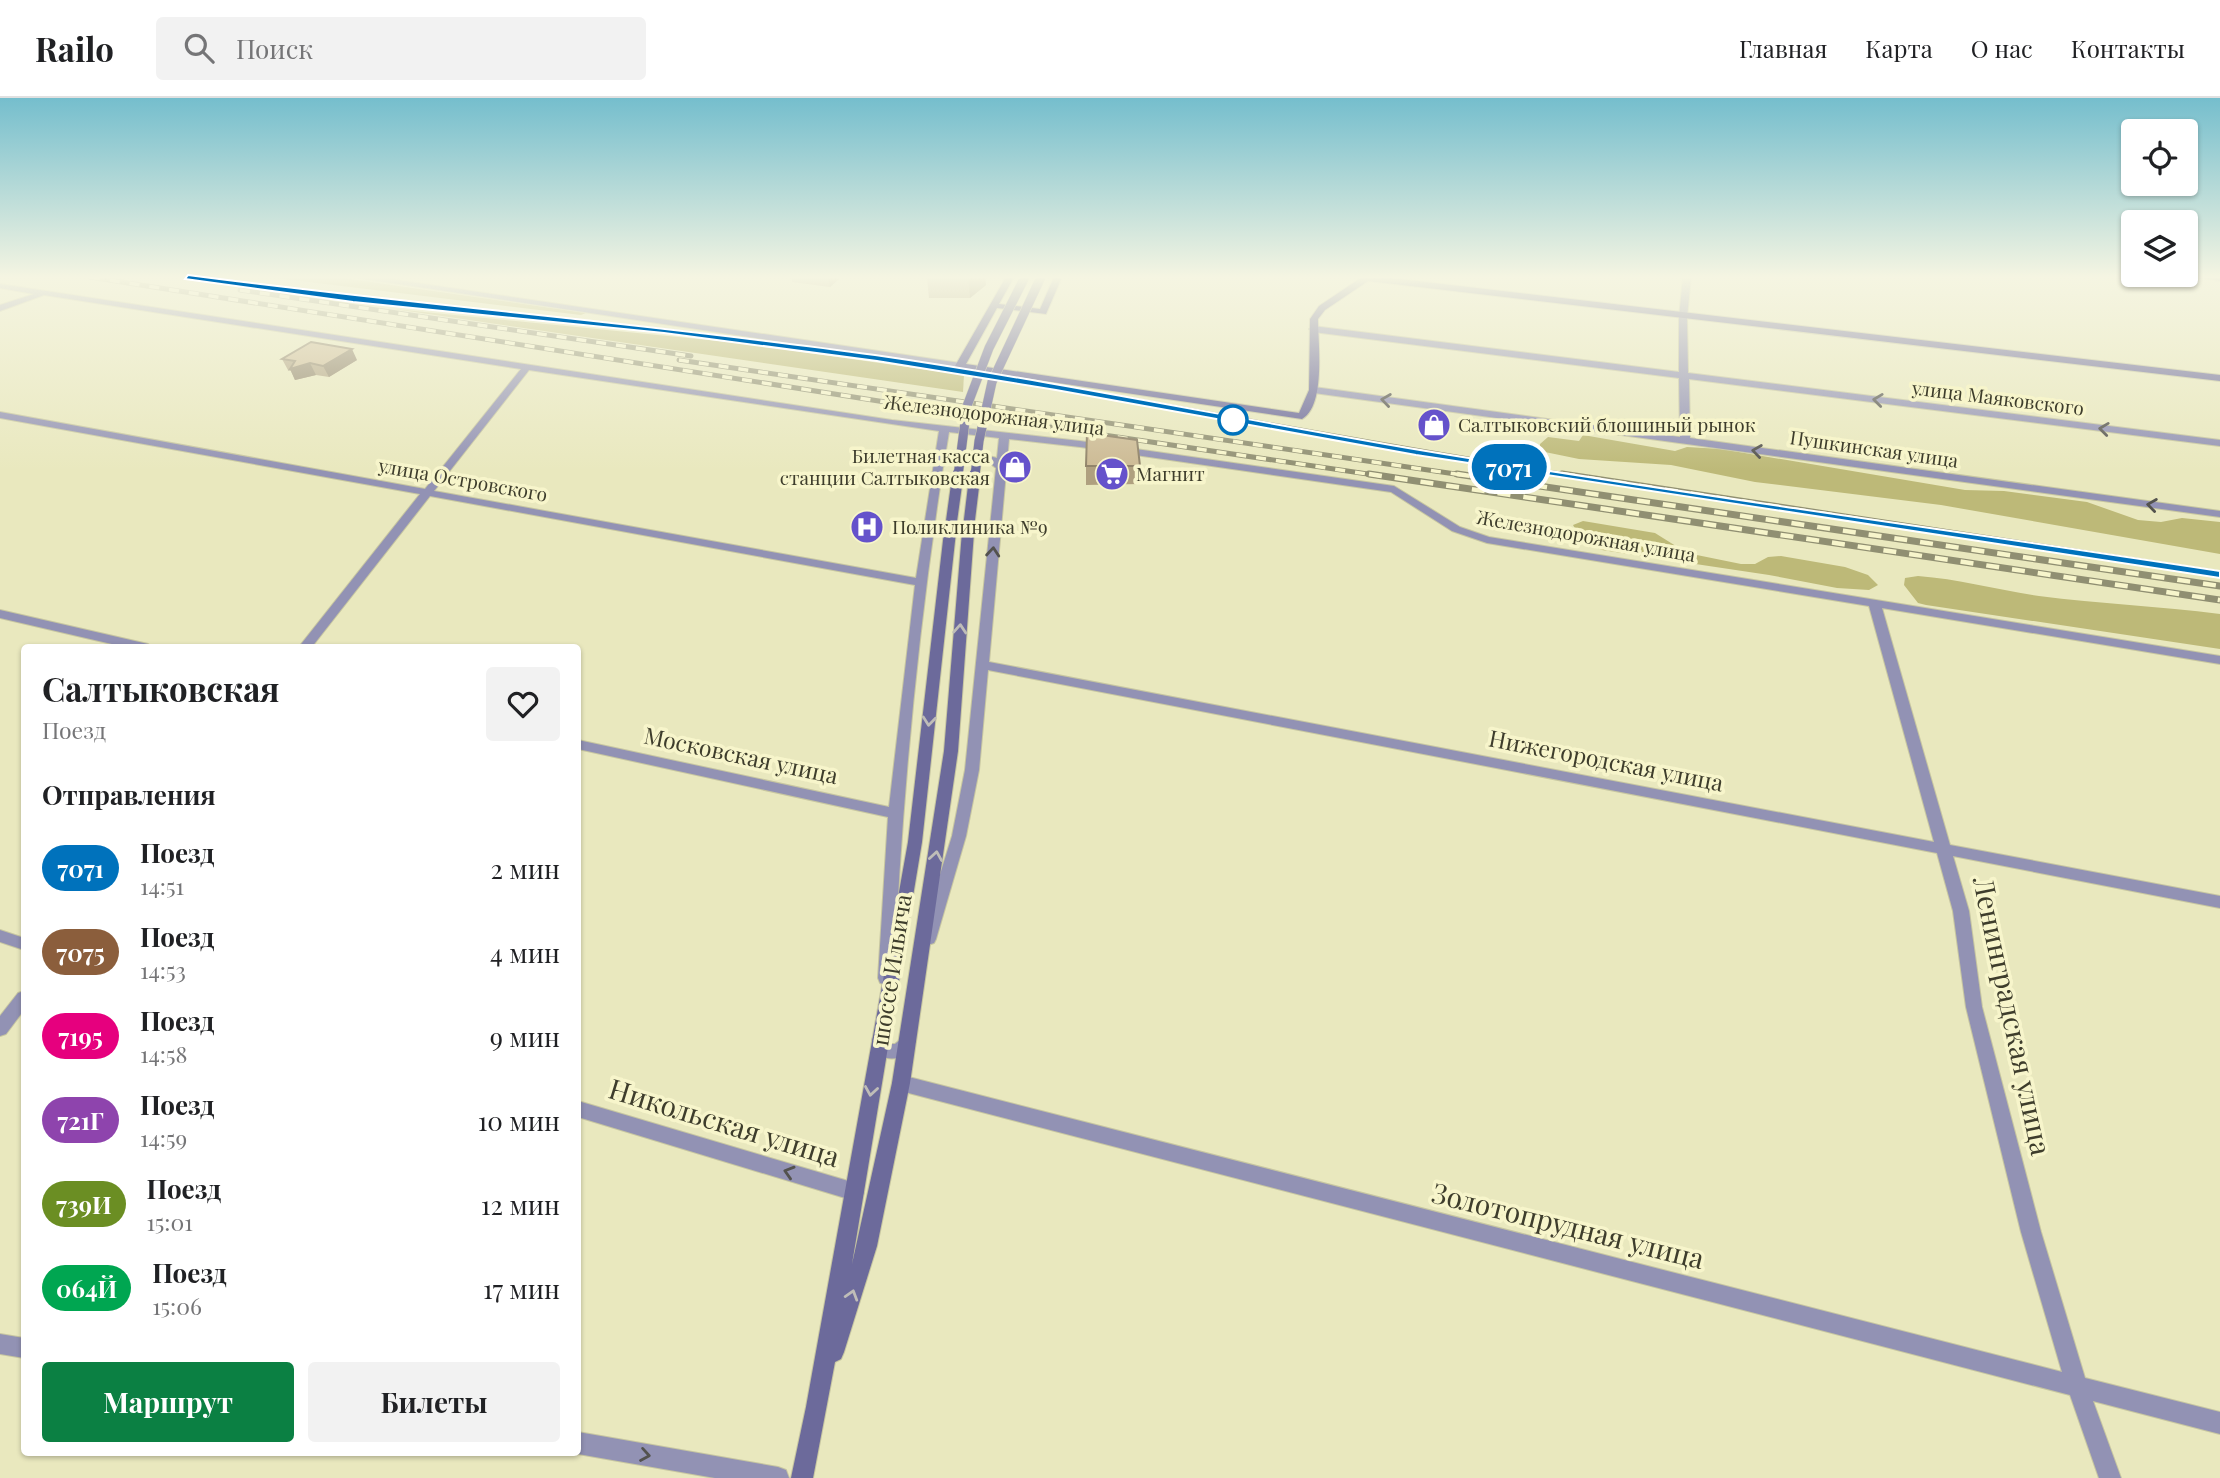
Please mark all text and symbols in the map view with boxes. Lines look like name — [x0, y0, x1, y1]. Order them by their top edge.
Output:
search box — [156, 17, 646, 80]
text: Railo — [35, 26, 114, 70]
icon: search — [180, 29, 218, 67]
text: Поиск — [236, 31, 313, 66]
text: Главная — [1739, 32, 1827, 64]
text: Карта — [1865, 32, 1933, 64]
text: О нас — [1971, 32, 2033, 64]
text: Контакты — [2071, 32, 2185, 64]
map controls — [2121, 119, 2198, 287]
button: locate — [2121, 119, 2198, 196]
button: layers — [2121, 210, 2198, 287]
street label: улица Маяковского — [1910, 373, 2086, 420]
street label: Железнодорожная улица — [882, 388, 1106, 441]
one-way arrow — [1380, 392, 1392, 407]
one-way arrow — [1872, 393, 1884, 408]
unlabelled marker — [1218, 405, 1248, 435]
shop icon: Салтыковский блошиный рынок — [1415, 406, 1453, 444]
place label: Салтыковский блошиный рынок — [1458, 411, 1756, 437]
one-way arrow — [2098, 421, 2110, 436]
street label: Пушкинская улица — [1788, 423, 1961, 473]
place label: Билетная касса станции Салтыковская — [780, 442, 991, 490]
one-way arrow — [1751, 443, 1763, 458]
line badge: 7071 — [1460, 444, 1558, 490]
shop icon: Билетная касса станции Салтыковская — [996, 448, 1034, 486]
street label: улица Островского — [376, 451, 550, 507]
text: 7071 — [1486, 451, 1532, 483]
supermarket icon: Магнит — [1093, 455, 1131, 493]
place label: Магнит — [1136, 460, 1205, 486]
one-way arrow — [2147, 498, 2158, 513]
street label: Железнодорожная улица — [1475, 503, 1698, 567]
hospital icon: Поликлиника №9 — [848, 508, 886, 546]
place label: Поликлиника №9 — [892, 513, 1048, 539]
one-way arrow — [985, 546, 1000, 557]
one-way arrow — [952, 624, 967, 635]
text: Салтыковская — [42, 666, 279, 710]
button: heart — [486, 667, 560, 741]
text: Поезд — [42, 714, 106, 745]
one-way arrow — [922, 716, 937, 727]
street label: Московская улица — [642, 719, 842, 790]
street label: Нижегородская улица — [1486, 722, 1727, 798]
text: Отправления — [42, 777, 216, 812]
text: Поезд — [140, 835, 215, 870]
one-way arrow — [928, 850, 943, 861]
text: 2 мин — [490, 851, 560, 886]
text: 7071 — [57, 852, 104, 884]
text: 14:51 — [140, 870, 184, 901]
street label: Ленинградская улица — [1966, 872, 2061, 1158]
street label: шоссе Ильича — [863, 891, 918, 1048]
text: Поезд — [140, 919, 215, 954]
text: 4 мин — [490, 935, 560, 970]
text: 7075 — [56, 936, 105, 968]
text: 14:53 — [140, 954, 186, 985]
text: Поезд — [140, 1003, 215, 1038]
text: 9 мин — [490, 1019, 560, 1054]
text: 7195 — [58, 1020, 103, 1052]
text: 14:58 — [140, 1038, 188, 1069]
street label: Никольская улица — [605, 1069, 844, 1174]
one-way arrow — [864, 1085, 879, 1097]
text: Поезд — [140, 1087, 215, 1122]
text: 10 мин — [478, 1103, 560, 1138]
text: 721Г — [57, 1104, 104, 1136]
text: 14:59 — [140, 1122, 187, 1153]
one-way arrow — [784, 1166, 796, 1181]
text: Поезд — [147, 1171, 221, 1206]
street label: Золотопрудная улица — [1428, 1173, 1708, 1276]
text: 12 мин — [481, 1187, 560, 1222]
text: 739И — [56, 1188, 112, 1220]
text: 15:01 — [147, 1206, 193, 1237]
text: Поезд — [152, 1255, 227, 1290]
text: 17 мин — [483, 1271, 560, 1306]
text: 064Й — [56, 1272, 117, 1304]
one-way arrow — [844, 1289, 858, 1302]
text: 15:06 — [152, 1290, 202, 1321]
button: Маршрут — [42, 1362, 294, 1442]
button: Билеты — [308, 1362, 560, 1442]
one-way arrow — [639, 1447, 651, 1462]

